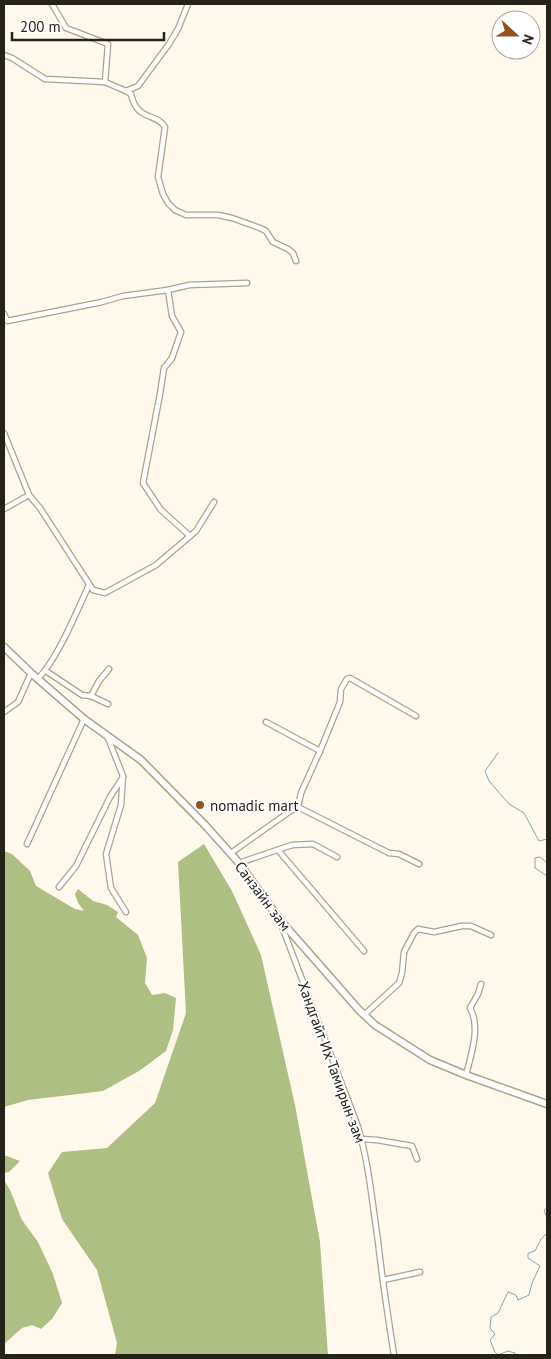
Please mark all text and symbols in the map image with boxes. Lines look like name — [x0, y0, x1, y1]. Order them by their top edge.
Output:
scale bar — [12, 10, 165, 42]
north arrow — [491, 10, 541, 60]
text: 200 m — [20, 17, 61, 36]
text: N — [518, 32, 538, 47]
place label: nomadic mart — [210, 796, 299, 815]
marker: nomadic mart — [194, 799, 206, 811]
street label: Санзайн зам — [231, 857, 295, 935]
street label: Хандгайт Их Тамирын зам — [294, 979, 370, 1145]

